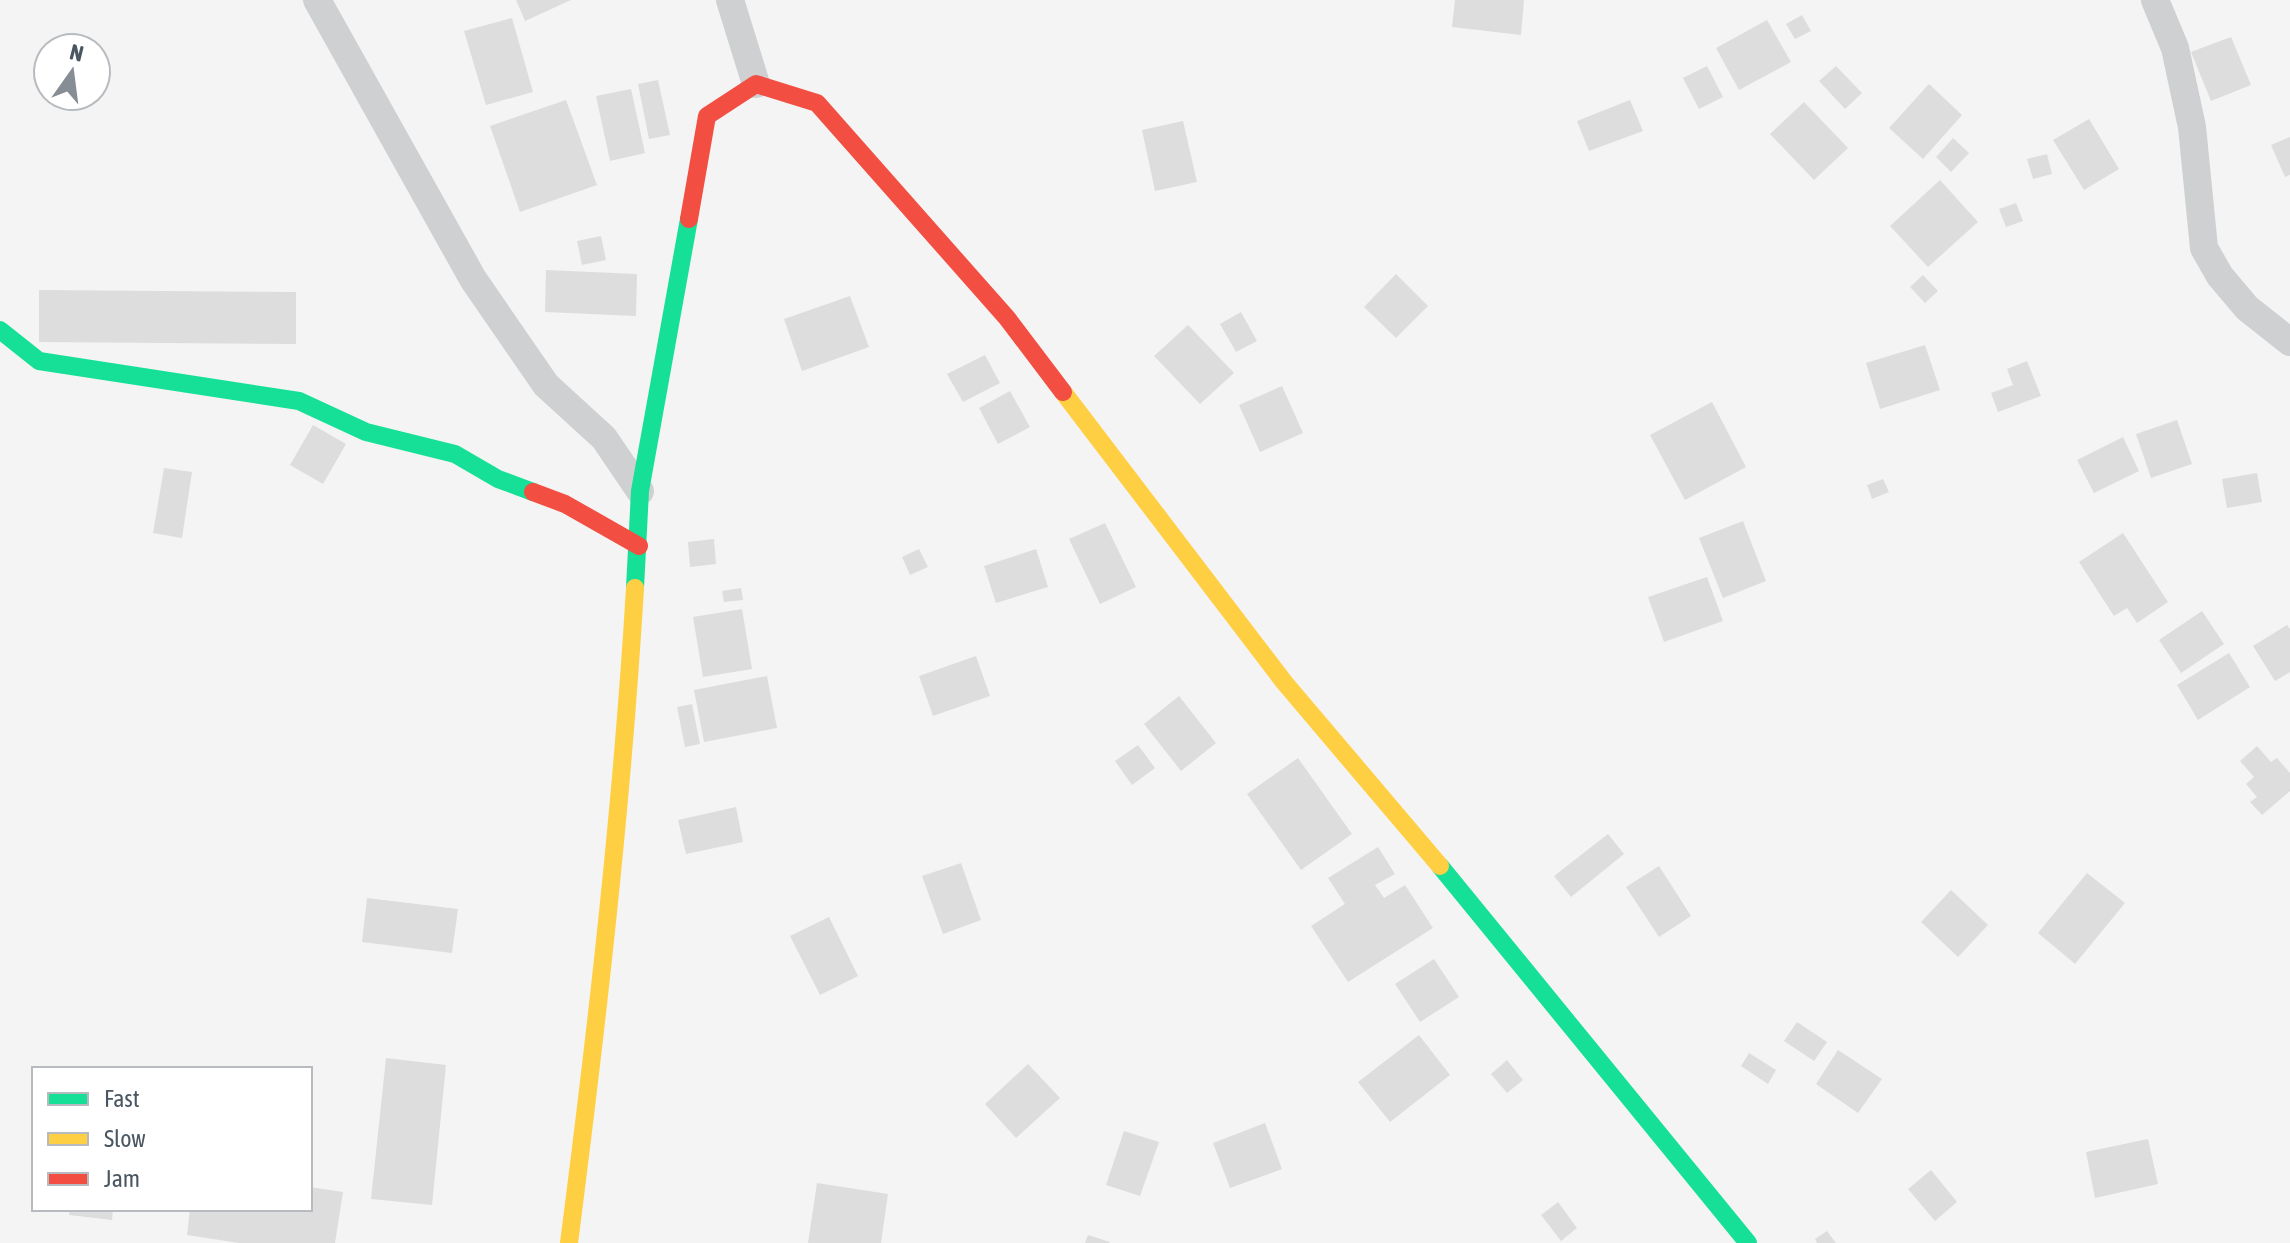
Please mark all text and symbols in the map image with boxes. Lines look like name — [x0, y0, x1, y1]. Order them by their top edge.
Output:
north arrow — [32, 32, 112, 112]
text: N — [67, 38, 86, 67]
legend — [32, 1067, 312, 1211]
text: Fast — [104, 1085, 140, 1112]
text: Slow — [104, 1125, 146, 1152]
text: Jam — [104, 1165, 140, 1192]

